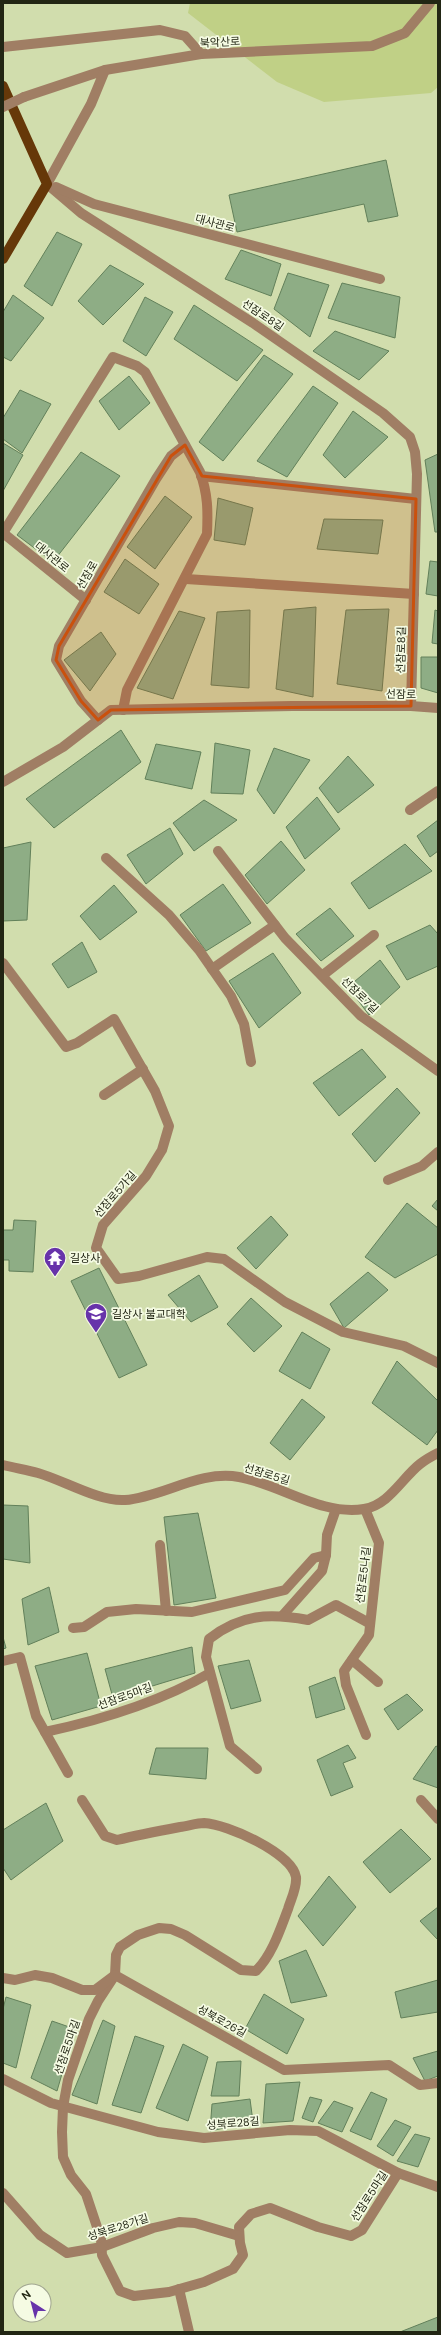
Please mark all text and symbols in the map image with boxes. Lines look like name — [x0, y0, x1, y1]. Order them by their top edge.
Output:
street label: 북악산로 — [199, 34, 241, 50]
street label: 대사관로 — [194, 211, 236, 235]
street label: 선잠로8길 — [240, 296, 286, 334]
street label: 대사관로 — [32, 539, 72, 575]
street label: 선잠로 — [73, 558, 101, 592]
street label: 선잠로8길 — [394, 626, 408, 674]
street label: 선잠로 — [386, 687, 416, 701]
street label: 선잠로7길 — [338, 974, 382, 1016]
street label: 선잠로5가길 — [91, 1168, 139, 1220]
temple icon: 길상사 — [42, 1245, 68, 1278]
place label: 길상사 — [70, 1251, 100, 1265]
school or university icon: 길상사 불교대학 — [83, 1301, 109, 1334]
place label: 길상사 불교대학 — [112, 1307, 186, 1321]
street label: 선잠로5길 — [242, 1460, 292, 1488]
street label: 선잠로5나길 — [353, 1546, 373, 1604]
street label: 선잠로5마길 — [96, 1680, 154, 1712]
street label: 성북로26길 — [195, 2002, 249, 2040]
street label: 선잠로5마길 — [51, 2018, 83, 2076]
street label: 성북로28길 — [206, 2114, 260, 2132]
street label: 선잠로5마길 — [348, 2168, 390, 2224]
street label: 성북로28가길 — [86, 2211, 150, 2243]
north arrow — [12, 2283, 52, 2323]
text: N — [19, 2287, 33, 2303]

